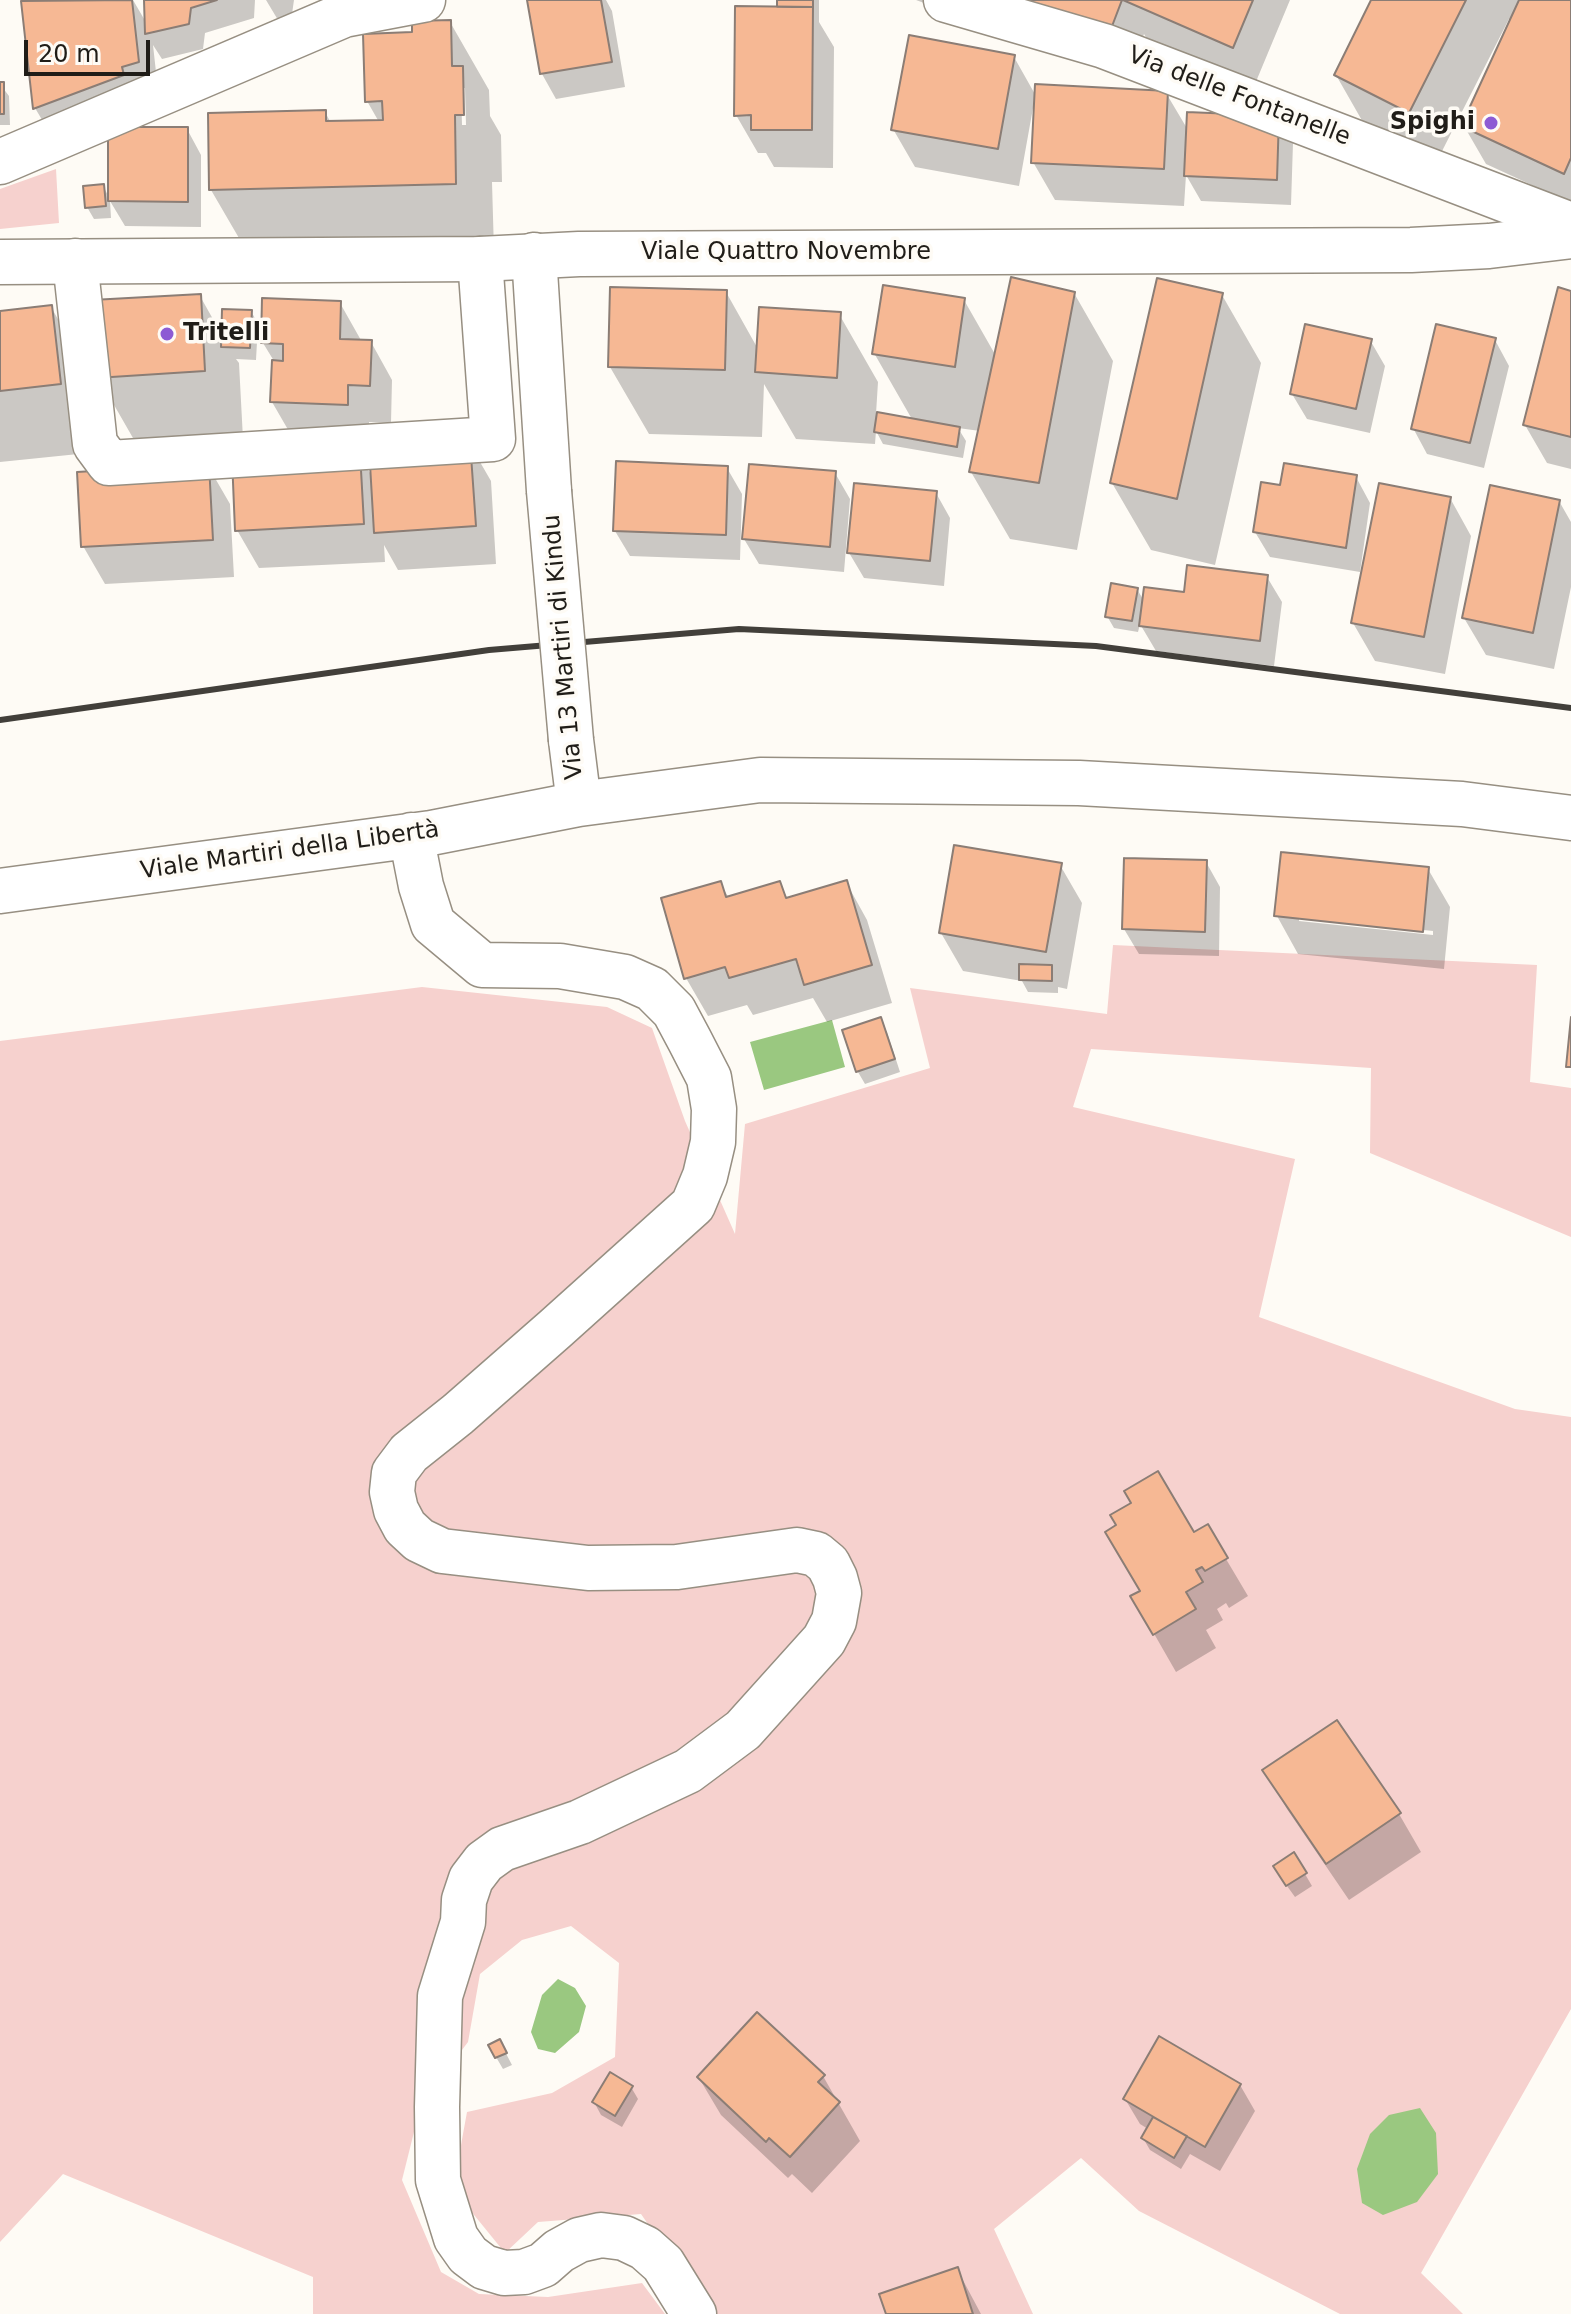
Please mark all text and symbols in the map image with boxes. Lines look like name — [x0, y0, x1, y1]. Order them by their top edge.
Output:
scale bar — [28, 24, 154, 74]
text: 20 m — [38, 40, 100, 68]
street label: Via delle Fontanelle — [1124, 41, 1354, 153]
place label: Spighi — [1390, 109, 1475, 137]
marker: Spighi — [1482, 114, 1500, 132]
street label: Viale Quattro Novembre — [641, 239, 931, 267]
place label: Tritelli — [183, 320, 269, 348]
marker: Tritelli — [158, 325, 176, 343]
street label: Via 13 Martiri di Kindu — [538, 513, 590, 781]
street label: Viale Martiri della Libertà — [139, 816, 441, 886]

